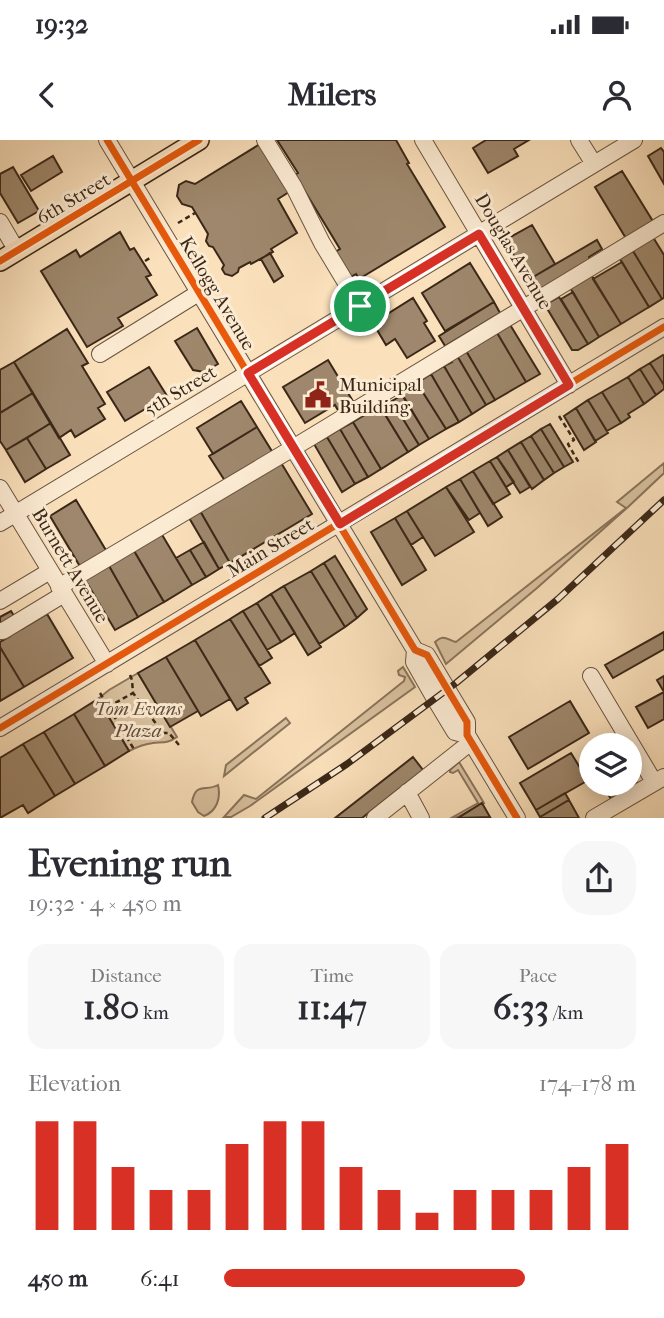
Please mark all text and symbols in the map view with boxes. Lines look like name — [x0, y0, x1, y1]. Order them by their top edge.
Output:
text: 19:32 — [35, 9, 88, 40]
icon: back — [28, 76, 66, 114]
text: Milers — [288, 76, 376, 113]
icon: person — [598, 76, 636, 114]
street label: 6th Street — [33, 168, 114, 229]
street label: Douglas Avenue — [470, 190, 556, 313]
street label: Kellogg Avenue — [175, 233, 260, 354]
pin — [330, 276, 390, 336]
icon: arrive — [341, 287, 379, 325]
street label: 5th Street — [141, 361, 221, 421]
place label: Municipal Building — [339, 374, 422, 418]
public building icon: Municipal Building — [303, 380, 333, 410]
street label: Burnett Avenue — [27, 504, 113, 627]
street label: Main Street — [223, 513, 318, 582]
park label: Tom Evans Plaza — [94, 698, 183, 742]
map controls — [579, 733, 642, 796]
button: layers — [579, 733, 642, 796]
text: Evening run — [28, 841, 231, 886]
button: share — [562, 841, 636, 915]
text: 19:32 · 4 × 450 m — [28, 890, 182, 917]
text: Distance — [90, 965, 162, 987]
text: Time — [310, 965, 354, 987]
text: Pace — [519, 965, 557, 987]
text: 1.80 — [83, 987, 139, 1028]
text: 11:47 — [297, 987, 367, 1028]
text: 6:33 — [493, 987, 549, 1028]
text: km — [139, 1002, 169, 1024]
text: /km — [549, 1002, 583, 1024]
text: Elevation — [28, 1070, 121, 1097]
text: 174–178 m — [539, 1070, 636, 1097]
text: 450 m — [28, 1265, 88, 1292]
text: 6:41 — [140, 1265, 180, 1292]

